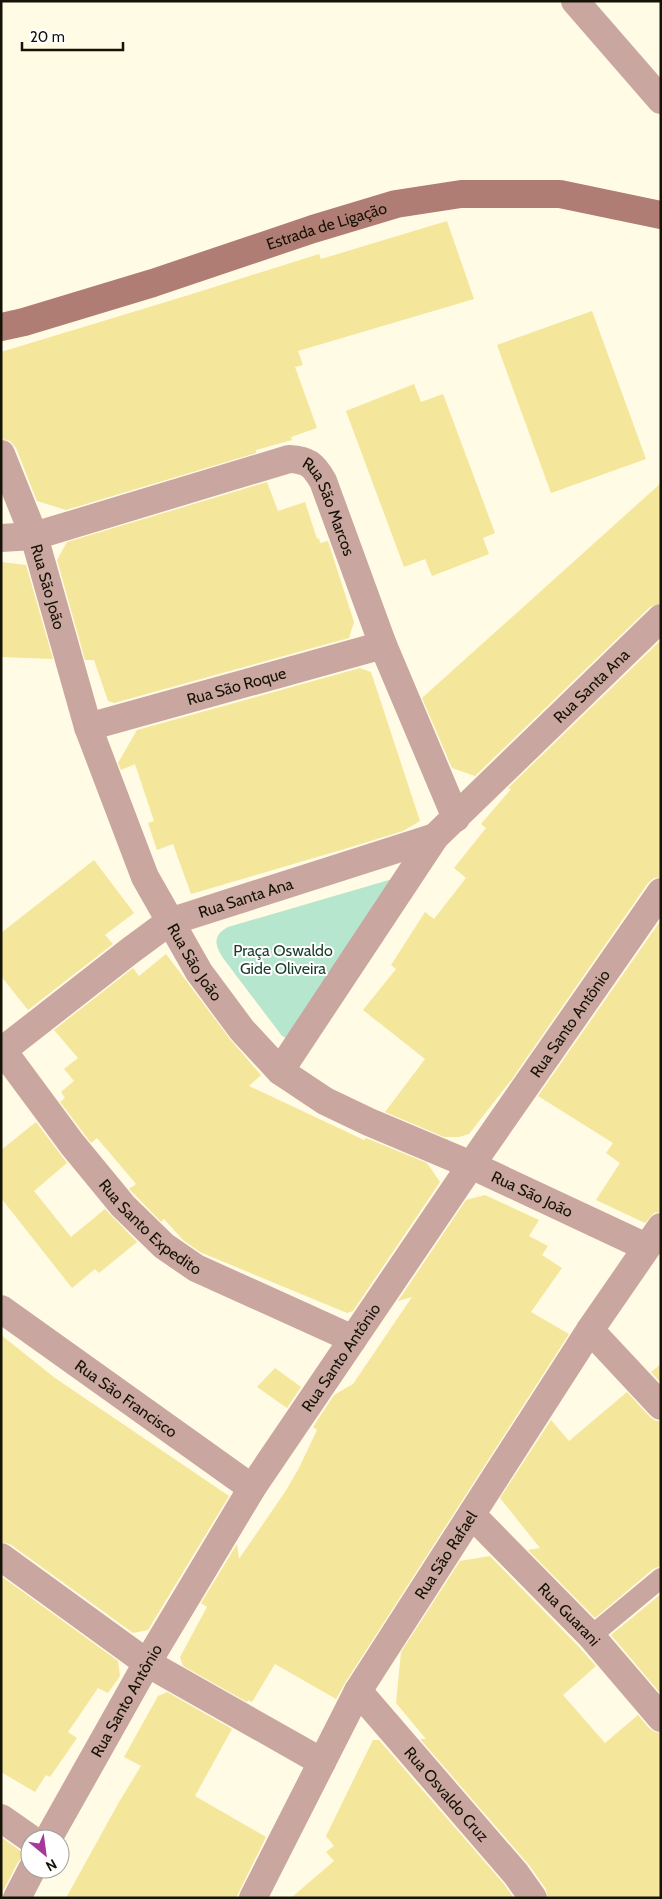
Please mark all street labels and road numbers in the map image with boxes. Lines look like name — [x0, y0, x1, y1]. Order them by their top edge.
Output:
street label: Estrada de Ligação — [264, 198, 389, 254]
street label: Rua São Marcos — [299, 453, 359, 559]
street label: Rua São João — [27, 542, 69, 632]
street label: Rua Santa Ana — [549, 645, 633, 727]
street label: Rua São Roque — [185, 663, 288, 709]
street label: Rua Santa Ana — [196, 873, 296, 922]
street label: Rua São João — [164, 920, 227, 1005]
street label: Rua Santo Antônio — [526, 966, 614, 1081]
street label: Rua São João — [489, 1167, 576, 1221]
street label: Rua Santo Expedito — [95, 1175, 204, 1279]
street label: Rua Santo Antônio — [297, 1299, 384, 1415]
street label: Rua São Francisco — [72, 1356, 181, 1441]
street label: Rua São Rafael — [410, 1507, 481, 1602]
street label: Rua Guarani — [534, 1579, 605, 1650]
street label: Rua Santo Antônio — [87, 1640, 166, 1760]
street label: Rua Osvaldo Cruz — [401, 1743, 493, 1846]

